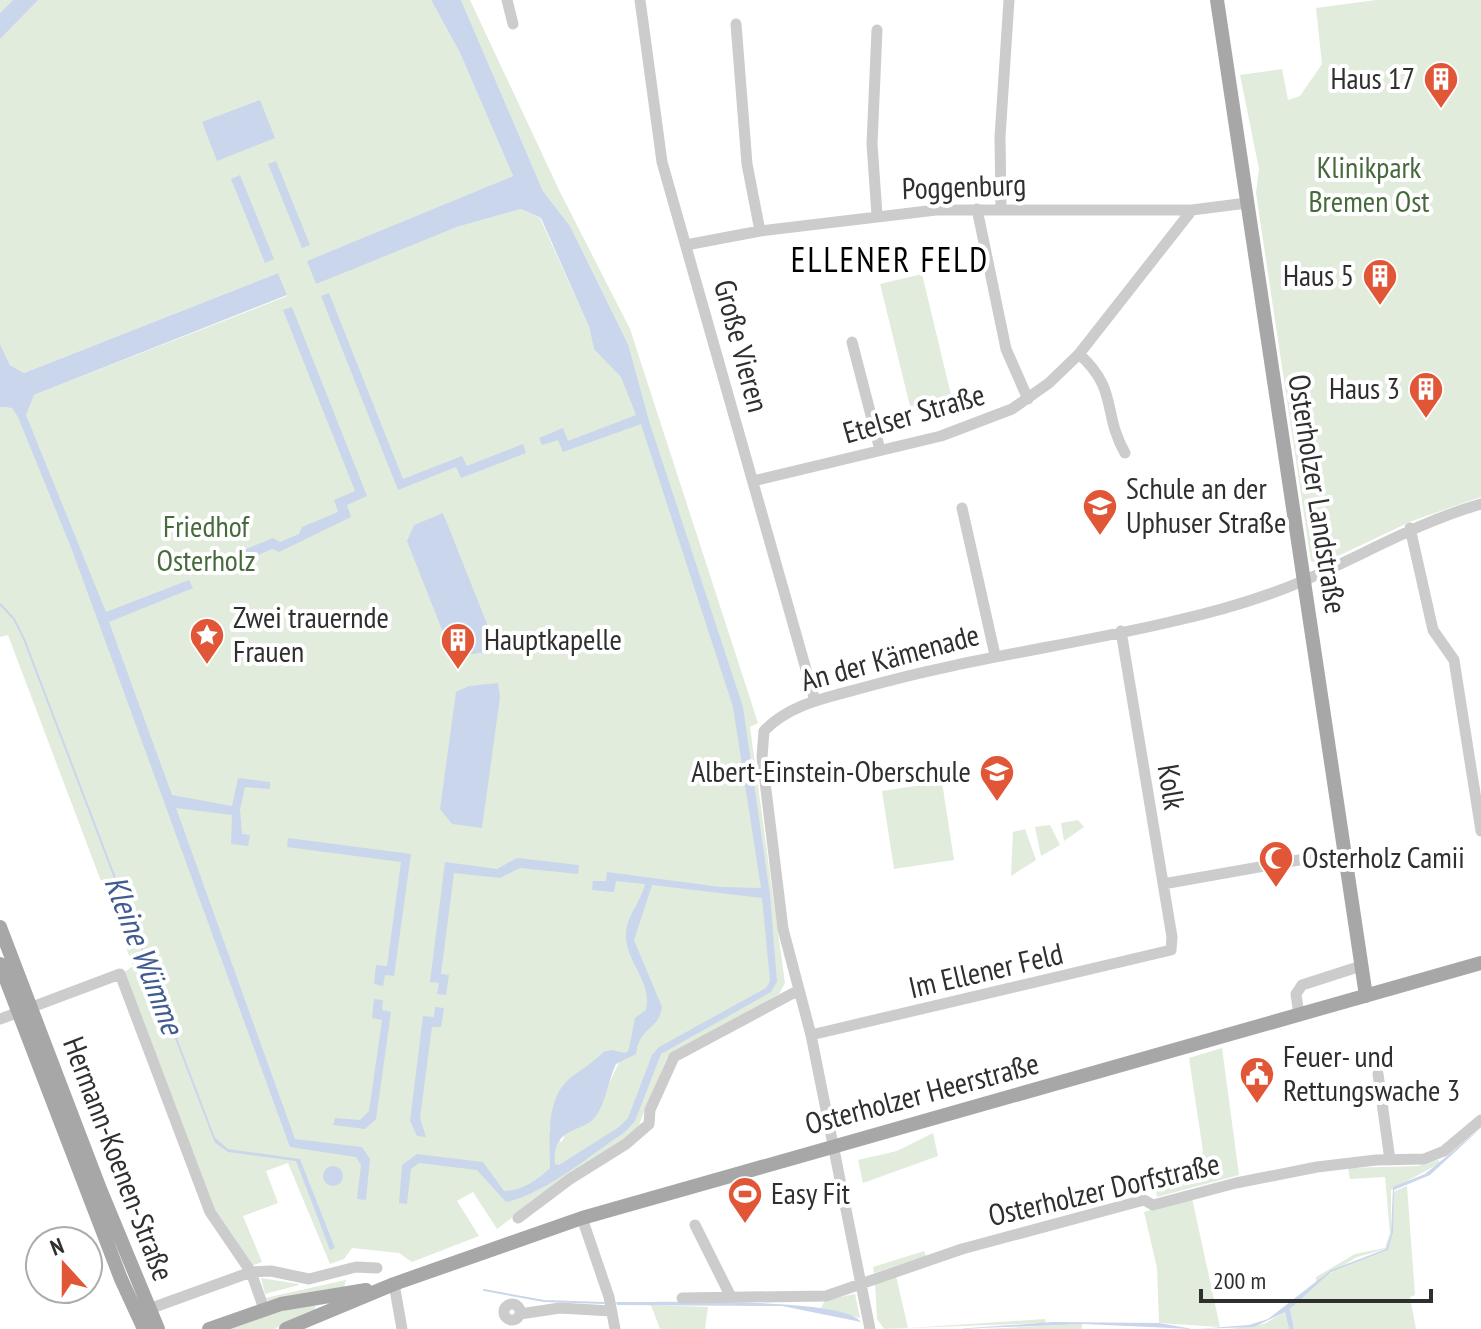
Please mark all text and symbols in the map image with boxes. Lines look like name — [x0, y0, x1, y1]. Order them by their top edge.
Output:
place label: Haus 17 — [1330, 58, 1415, 97]
building icon: Haus 17 — [1422, 60, 1460, 110]
park label: Klinikpark Bremen Ost — [1308, 147, 1430, 220]
street label: Poggenburg — [901, 164, 1027, 207]
district label: ELLENER FELD — [791, 237, 989, 281]
place label: Haus 5 — [1283, 255, 1354, 294]
building icon: Haus 5 — [1361, 257, 1399, 307]
street label: Große Vieren — [706, 275, 779, 416]
place label: Haus 3 — [1329, 368, 1400, 407]
building icon: Haus 3 — [1407, 370, 1445, 420]
street label: Osterholzer Landstraße — [1280, 371, 1357, 616]
street label: Etelser Straße — [838, 374, 989, 451]
place label: Schule an der Uphuser Straße — [1126, 468, 1286, 541]
school or university icon: Schule an der Uphuser Straße — [1081, 487, 1119, 537]
park label: Friedhof Osterholz — [156, 506, 256, 579]
place label: Zwei trauernde Frauen — [233, 597, 389, 670]
street label: An der Kämenade — [796, 614, 983, 699]
place icon: Zwei trauernde Frauen — [188, 616, 226, 666]
place label: Hauptkapelle — [484, 619, 622, 658]
building icon: Hauptkapelle — [439, 621, 477, 671]
place label: Albert-Einstein-Oberschule — [691, 751, 971, 790]
school or university icon: Albert-Einstein-Oberschule — [978, 753, 1016, 803]
street label: Kolk — [1150, 761, 1195, 812]
place label: Osterholz Camii — [1302, 837, 1465, 876]
mosque icon: Osterholz Camii — [1257, 839, 1295, 889]
water label: Kleine Wümme — [96, 869, 195, 1042]
street label: Im Ellener Feld — [905, 933, 1067, 1006]
street label: Hermann-Koenen-Straße — [55, 1031, 184, 1286]
place label: Feuer- und Rettungswache 3 — [1283, 1036, 1460, 1109]
street label: Osterholzer Heerstraße — [801, 1043, 1043, 1142]
public building icon: Feuer- und Rettungswache 3 — [1238, 1055, 1276, 1105]
street label: Osterholzer Dorfstraße — [984, 1143, 1223, 1234]
place label: Easy Fit — [771, 1173, 851, 1212]
sports icon: Easy Fit — [726, 1175, 764, 1225]
north arrow — [24, 1225, 104, 1305]
text: N — [46, 1231, 67, 1262]
scale bar — [1201, 1253, 1431, 1303]
text: 200 m — [1213, 1265, 1266, 1296]

